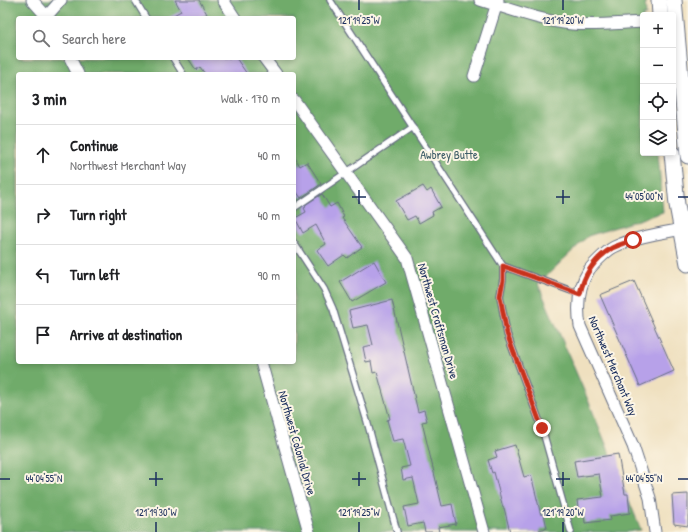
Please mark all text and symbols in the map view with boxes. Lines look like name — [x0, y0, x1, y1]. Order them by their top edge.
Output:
map controls — [640, 12, 676, 156]
button: + — [640, 12, 676, 48]
text: 121°19'25"W — [338, 14, 380, 27]
text: 121°19'20"W — [542, 14, 585, 27]
search box — [16, 16, 296, 60]
icon: search — [30, 27, 52, 49]
text: Search here — [62, 28, 126, 49]
button: − — [640, 48, 676, 84]
button: locate — [640, 84, 676, 120]
text: 3 min — [32, 87, 67, 110]
text: Walk · 170 m — [221, 89, 280, 107]
button: layers — [640, 120, 676, 156]
text: Continue — [70, 135, 118, 156]
icon: ahead — [32, 144, 54, 166]
text: 40 m — [257, 146, 280, 164]
park label: Awbrey Butte — [420, 146, 478, 163]
text: Northwest Merchant Way — [70, 156, 186, 174]
text: 44°05'00"N — [625, 190, 663, 203]
icon: right — [32, 204, 54, 226]
text: Turn right — [70, 204, 126, 225]
text: 40 m — [257, 206, 280, 224]
route start — [624, 231, 642, 249]
street label: Northwest Craftsman Drive — [414, 261, 463, 381]
icon: left — [32, 264, 54, 286]
text: Turn left — [70, 264, 120, 285]
text: 90 m — [258, 266, 280, 284]
street label: Northwest Merchant Way — [585, 313, 642, 419]
icon: arrive — [32, 324, 54, 346]
text: Arrive at destination — [70, 324, 182, 345]
street label: Northwest Colonial Drive — [274, 389, 321, 497]
route end — [533, 419, 551, 437]
text: 44°04'55"N — [26, 472, 62, 485]
text: 44°04'55"N — [626, 472, 662, 485]
text: 121°19'30"W — [135, 506, 178, 519]
text: 121°19'25"W — [338, 506, 380, 519]
text: 121°19'20"W — [542, 506, 585, 519]

